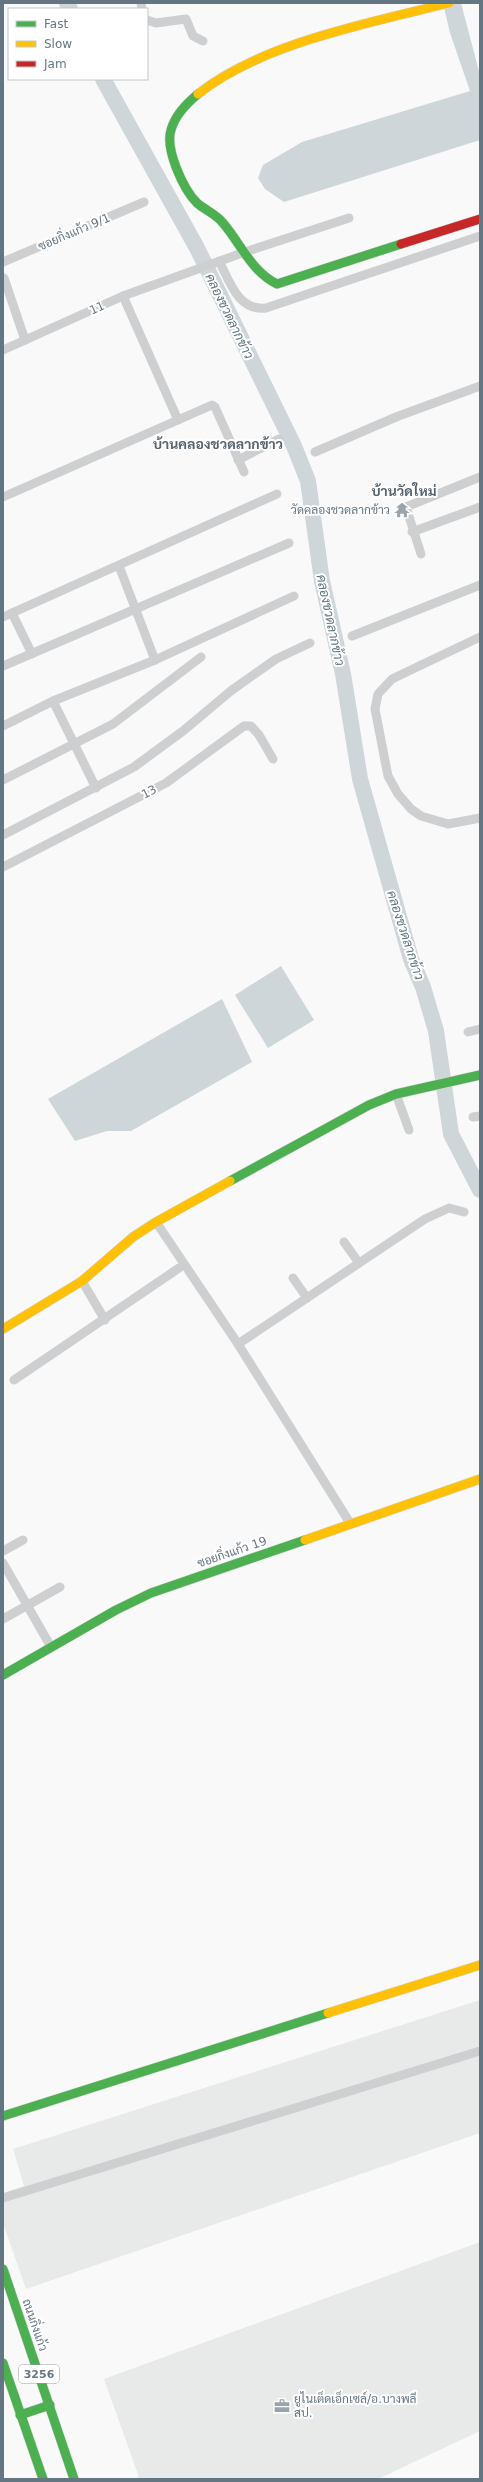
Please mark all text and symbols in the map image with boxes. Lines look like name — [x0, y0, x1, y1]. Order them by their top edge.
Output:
legend — [8, 8, 148, 80]
text: Fast — [44, 17, 68, 31]
text: Slow — [44, 37, 72, 51]
text: Jam — [43, 57, 67, 71]
street label: ซอยกิ่งแก้ว 9/1 — [35, 207, 112, 253]
water label: คลองชวดลากข้าว — [202, 271, 258, 362]
street label: 11 — [87, 298, 107, 318]
district label: บ้านคลองชวดลากข้าว — [153, 436, 283, 452]
district label: บ้านวัดใหม่ — [371, 482, 437, 499]
temple icon: วัดคลองชวดลากข้าว — [393, 501, 411, 519]
place label: วัดคลองชวดลากข้าว — [291, 503, 390, 517]
water label: คลองชวดลากข้าว — [313, 573, 349, 668]
street label: 13 — [139, 782, 159, 802]
water label: คลองชวดลากข้าว — [384, 888, 428, 982]
street label: ซอยกิ่งแก้ว 19 — [194, 1530, 269, 1570]
street label: ถนนกิ่งแก้ว — [19, 2296, 54, 2353]
road number: 3256 — [19, 2365, 59, 2383]
place label: ยูไนเต็ดเอ็กเซล์/อ.บางพลี สป. — [294, 2390, 417, 2420]
office icon: ยูไนเต็ดเอ็กเซล์/อ.บางพลี สป. — [273, 2397, 291, 2415]

